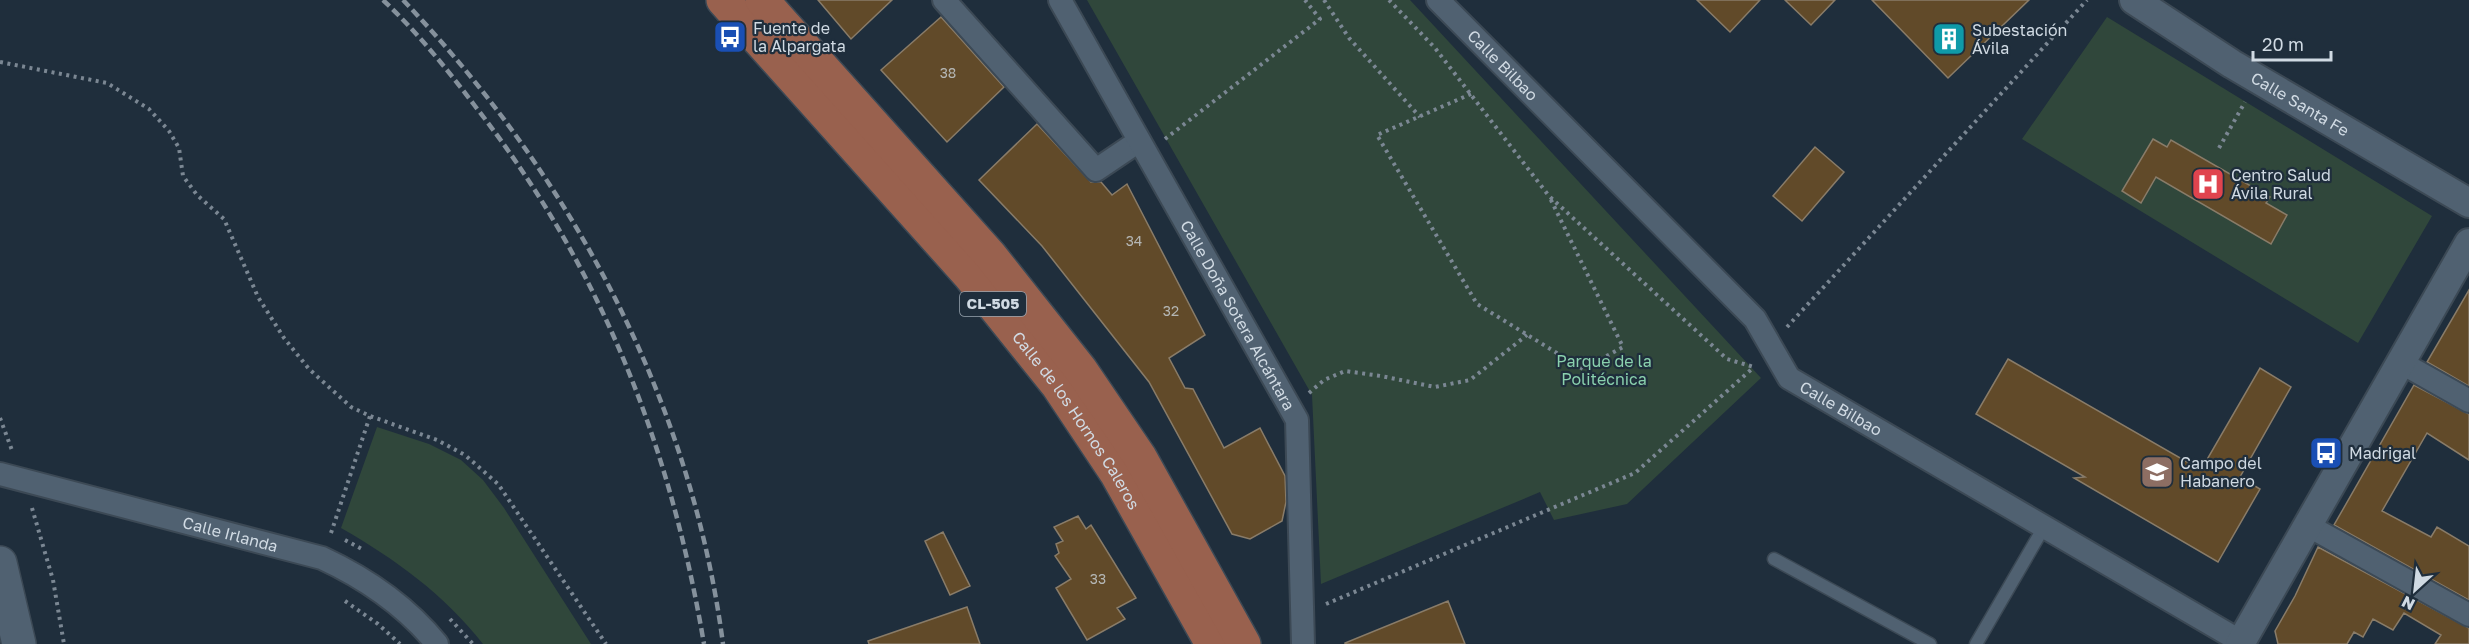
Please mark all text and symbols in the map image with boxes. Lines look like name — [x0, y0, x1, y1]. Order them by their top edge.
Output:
place label: Fuente de la Alpargata — [753, 18, 846, 56]
bus stop icon: Fuente de la Alpargata — [712, 19, 748, 55]
place label: Subestación Ávila — [1972, 20, 2067, 58]
building icon: Subestación Ávila — [1931, 21, 1967, 57]
scale bar — [2253, 24, 2331, 62]
street label: Calle Bilbao — [1463, 26, 1542, 105]
text: 20 m — [2262, 33, 2304, 55]
house number: 38 — [940, 64, 956, 81]
street label: Calle Santa Fe — [2247, 67, 2353, 141]
place label: Centro Salud Ávila Rural — [2231, 165, 2331, 203]
hospital icon: Centro Salud Ávila Rural — [2190, 166, 2226, 202]
street label: Calle Doña Sotera Alcántara — [1176, 217, 1299, 414]
house number: 34 — [1126, 232, 1142, 249]
road number: CL-505 — [960, 292, 1026, 316]
house number: 32 — [1163, 302, 1179, 319]
street label: Calle de los Hornos Caleros — [1008, 327, 1144, 513]
park label: Parque de la Politécnica — [1556, 351, 1652, 389]
street label: Calle Bilbao — [1796, 377, 1886, 440]
bus stop icon: Madrigal — [2308, 435, 2344, 471]
place label: Madrigal — [2349, 443, 2416, 463]
place label: Campo del Habanero — [2180, 453, 2262, 491]
school or university icon: Campo del Habanero — [2139, 454, 2175, 490]
street label: Calle Irlanda — [181, 512, 280, 556]
north arrow — [2385, 560, 2445, 620]
house number: 33 — [1090, 570, 1106, 587]
text: N — [2398, 592, 2418, 615]

